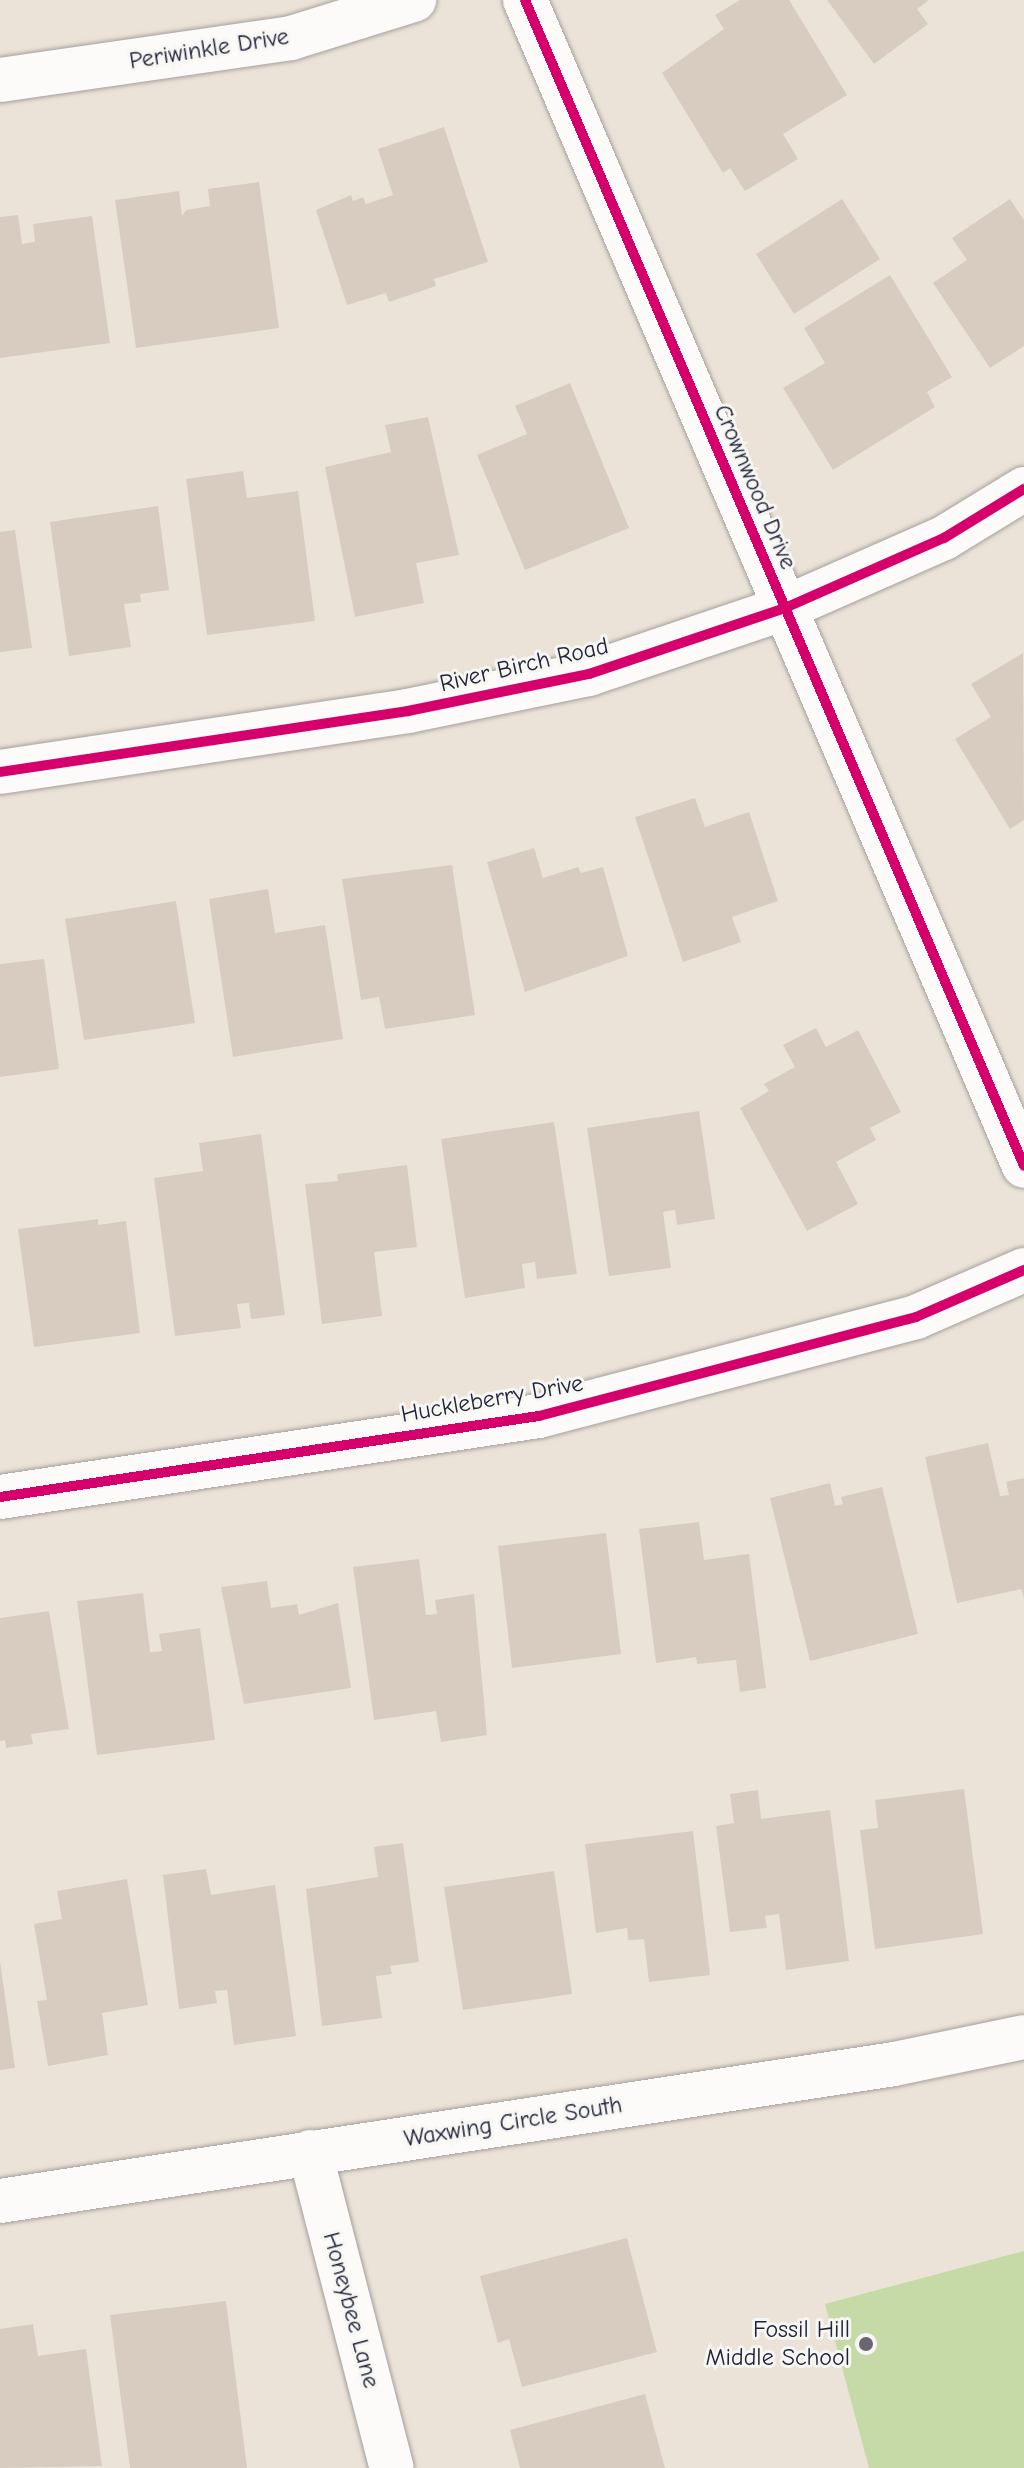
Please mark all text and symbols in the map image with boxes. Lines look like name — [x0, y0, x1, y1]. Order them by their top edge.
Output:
street label: Periwinkle Drive — [127, 22, 291, 76]
street label: Crownwood Drive — [707, 401, 803, 573]
street label: River Birch Road — [437, 632, 611, 698]
street label: Huckleberry Drive — [399, 1369, 585, 1429]
street label: Waxwing Circle South — [402, 2091, 624, 2153]
street label: Honeybee Lane — [316, 2229, 386, 2391]
place label: Fossil Hill Middle School — [705, 2316, 850, 2372]
marker: Fossil Hill Middle School — [857, 2335, 875, 2353]

